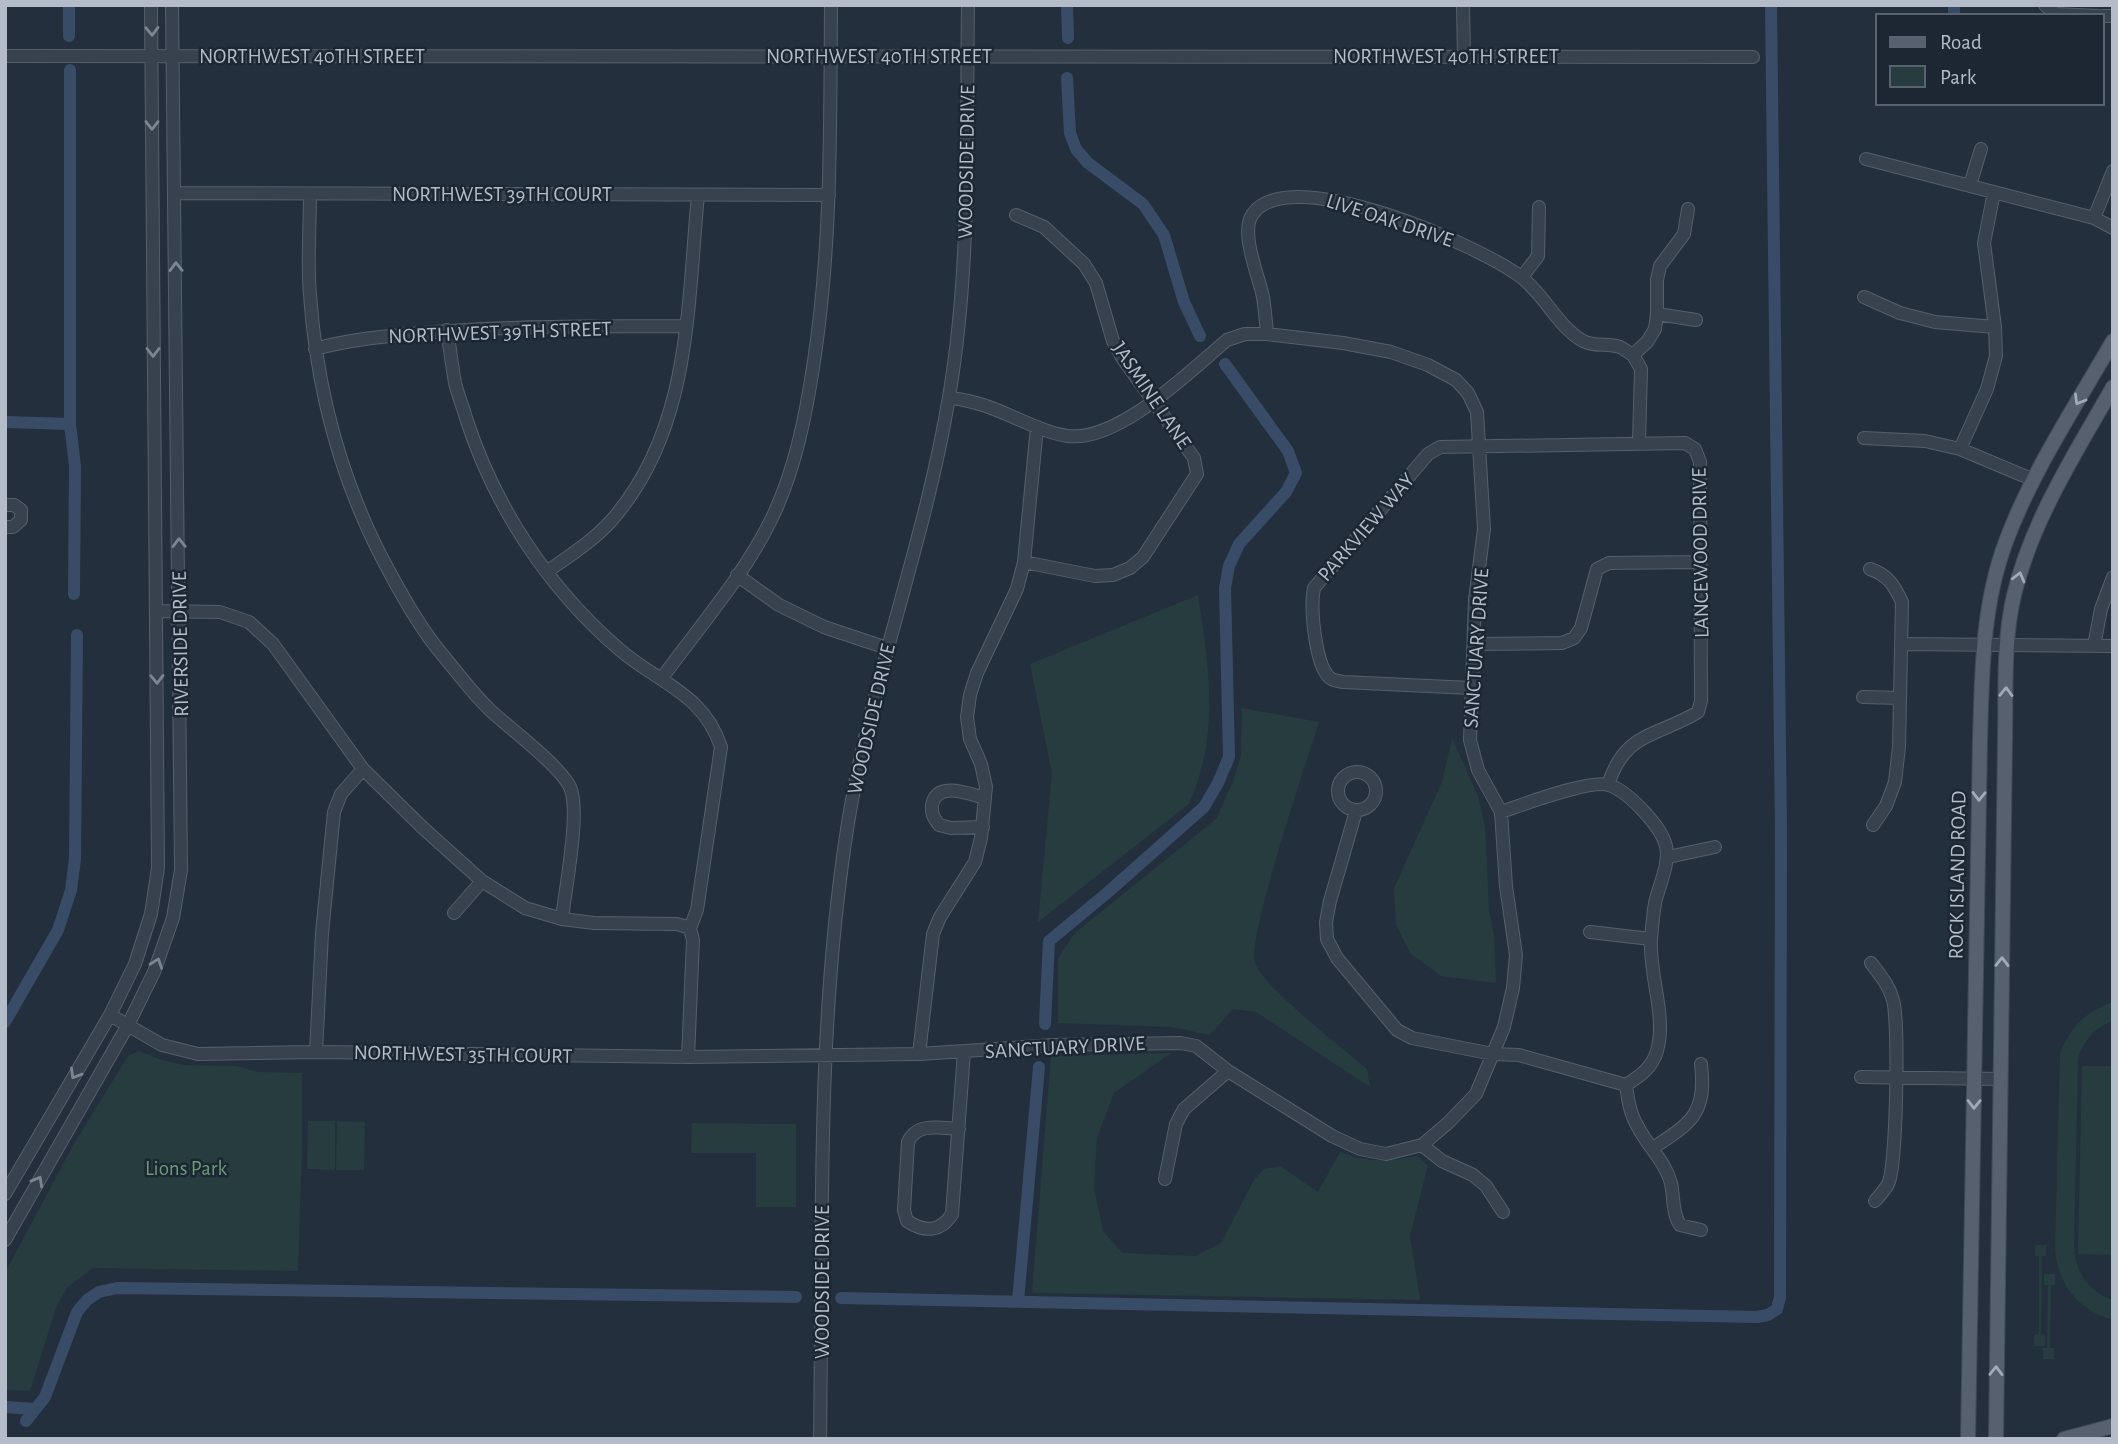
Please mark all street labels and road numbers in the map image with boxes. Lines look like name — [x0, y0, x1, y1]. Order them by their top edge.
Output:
street label: NORTHWEST 40TH STREET — [199, 46, 425, 67]
street label: NORTHWEST 40TH STREET — [766, 46, 992, 67]
street label: NORTHWEST 40TH STREET — [1333, 46, 1559, 67]
street label: WOODSIDE DRIVE — [955, 85, 978, 239]
street label: NORTHWEST 39TH COURT — [392, 184, 612, 205]
street label: LIVE OAK DRIVE — [1324, 190, 1456, 251]
street label: NORTHWEST 39TH STREET — [388, 318, 612, 347]
street label: JASMINE LANE — [1108, 338, 1195, 453]
street label: LANCEWOOD DRIVE — [1689, 468, 1712, 638]
street label: PARKVIEW WAY — [1314, 469, 1419, 585]
street label: SANCTUARY DRIVE — [1460, 567, 1493, 729]
street label: RIVERSIDE DRIVE — [169, 571, 192, 717]
street label: WOODSIDE DRIVE — [844, 642, 899, 796]
street label: ROCK ISLAND ROAD — [1946, 791, 1969, 959]
street label: SANCTUARY DRIVE — [984, 1033, 1146, 1062]
street label: NORTHWEST 35TH COURT — [353, 1042, 573, 1067]
street label: WOODSIDE DRIVE — [812, 1205, 833, 1359]

